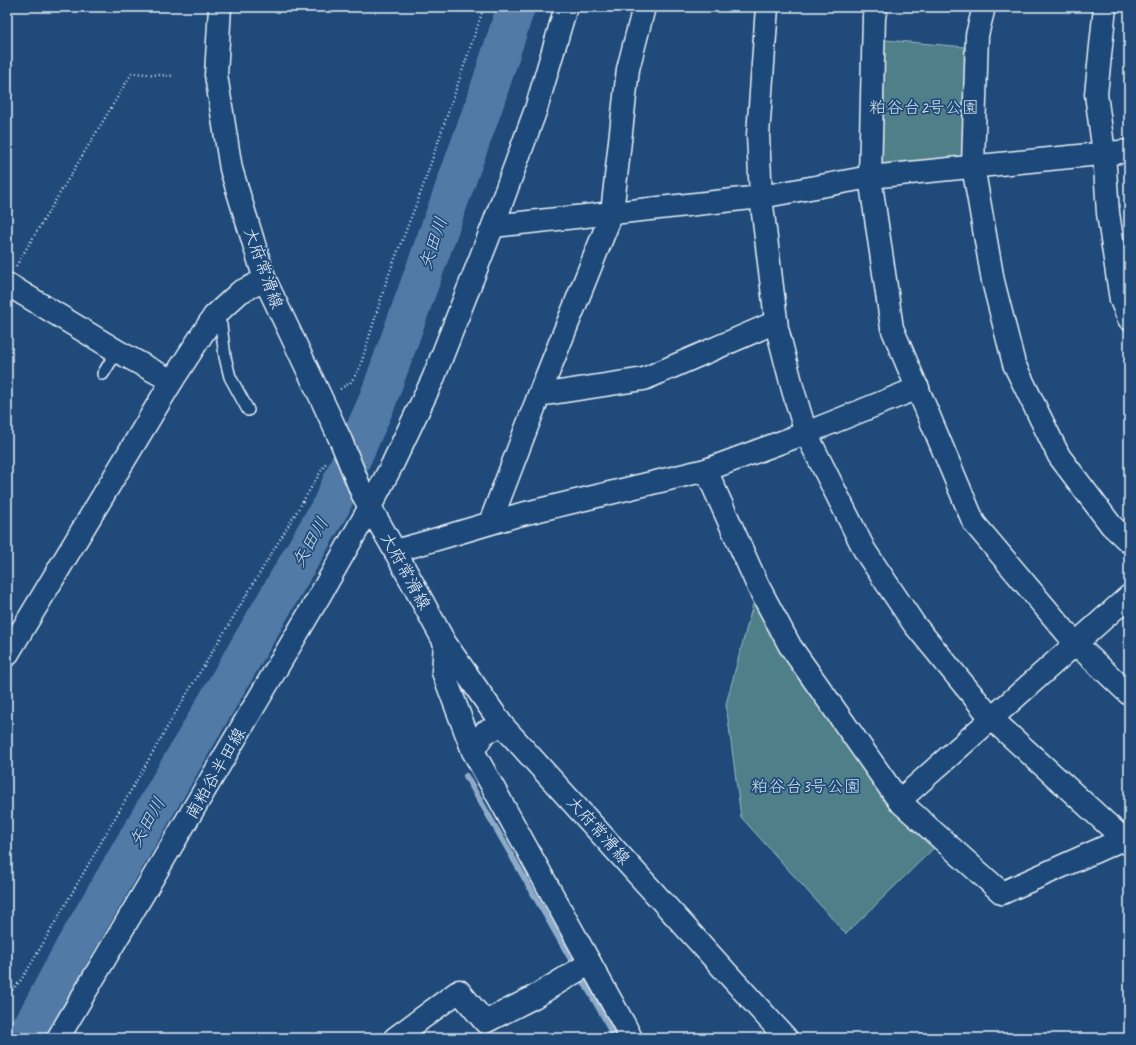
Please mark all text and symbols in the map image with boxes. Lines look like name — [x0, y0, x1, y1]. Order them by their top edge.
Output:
park label: 粕谷台2号公園 — [869, 97, 979, 118]
water label: 矢田川 — [414, 214, 452, 272]
street label: 大府常滑線 — [239, 225, 288, 312]
water label: 矢田川 — [287, 513, 333, 571]
street label: 大府常滑線 — [376, 529, 435, 614]
street label: 南粕谷半田線 — [181, 724, 250, 823]
park label: 粕谷台3号公園 — [751, 776, 861, 797]
street label: 大府常滑線 — [562, 792, 635, 869]
water label: 矢田川 — [124, 793, 170, 851]

